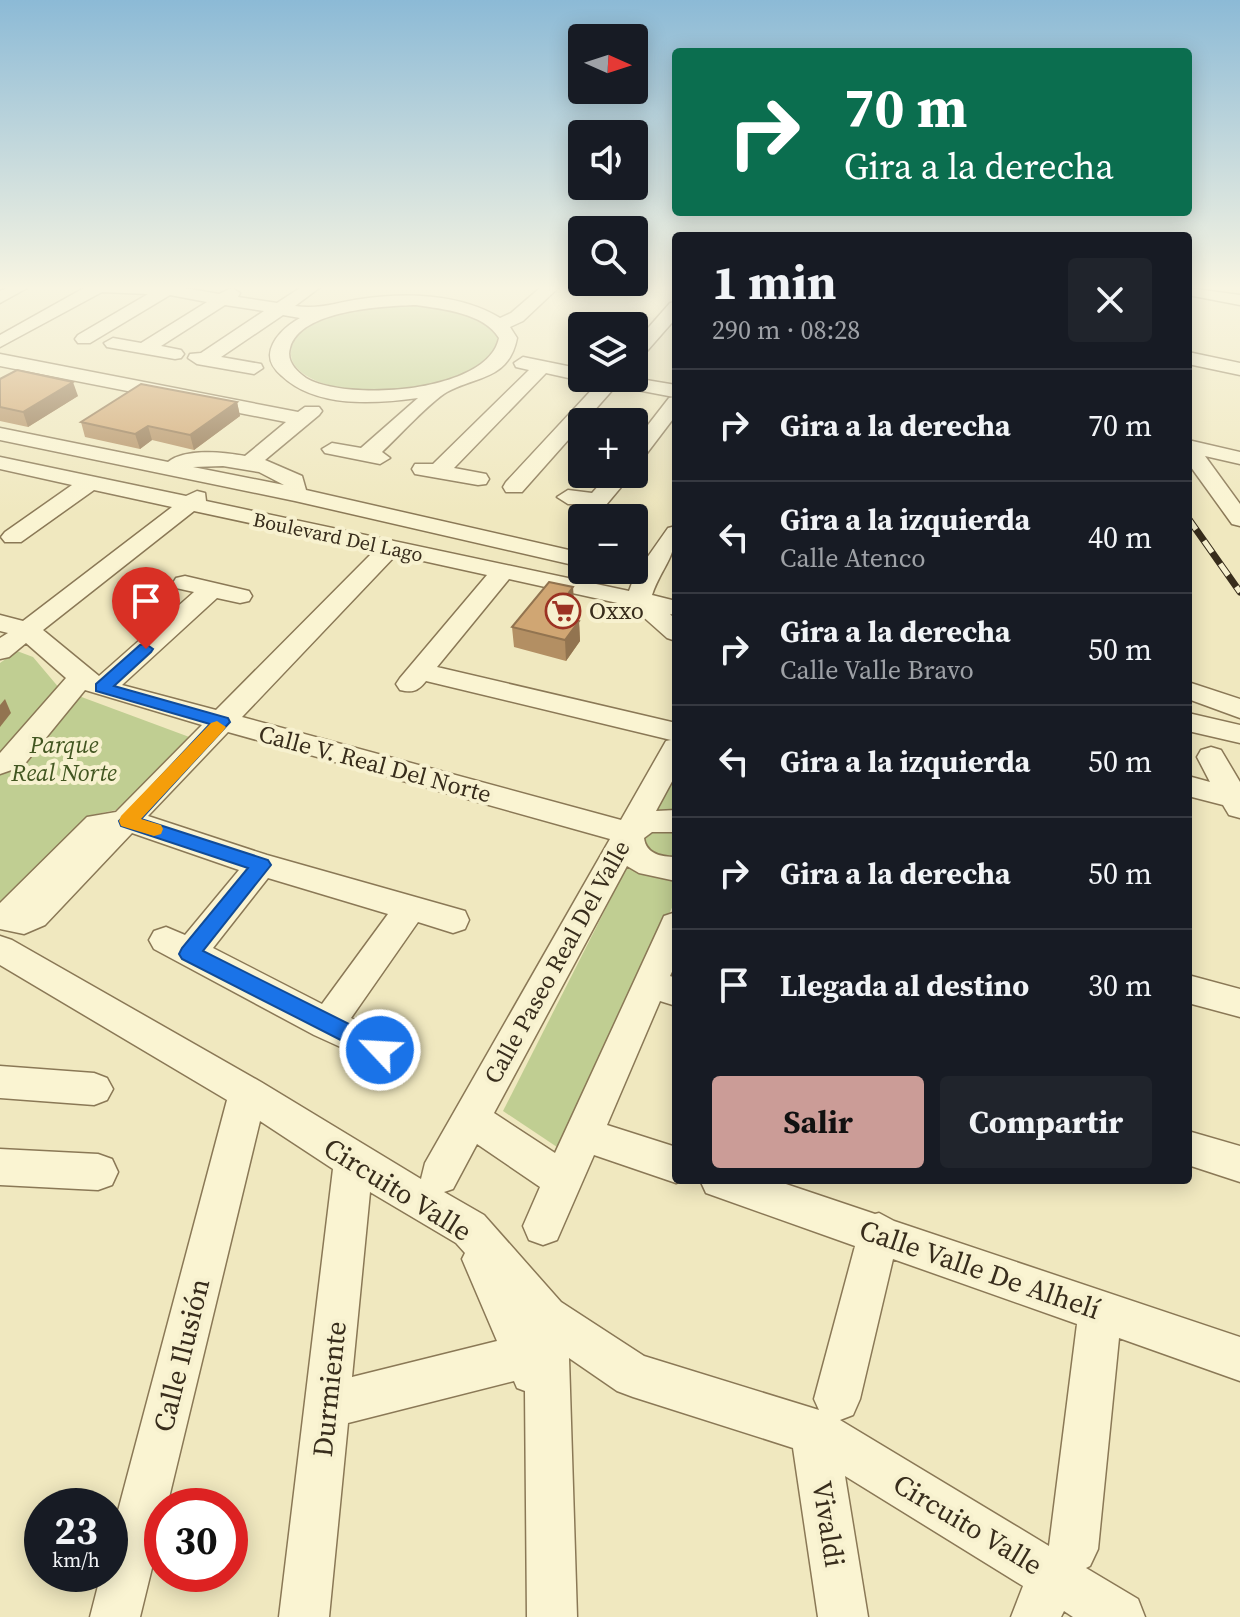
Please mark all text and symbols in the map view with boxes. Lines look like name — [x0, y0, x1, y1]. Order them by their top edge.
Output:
north arrow — [568, 24, 648, 104]
map controls — [568, 24, 648, 584]
text: 70 m — [844, 69, 967, 146]
icon: right — [712, 80, 816, 184]
button: sound — [568, 120, 648, 200]
text: Gira a la derecha — [844, 142, 1114, 191]
button: search — [568, 216, 648, 296]
text: 1 min — [712, 249, 837, 315]
button: close — [1068, 258, 1152, 342]
button: layers — [568, 312, 648, 392]
text: 290 m · 08:28 — [712, 312, 860, 348]
icon: right — [712, 403, 756, 447]
text: Gira a la derecha — [780, 405, 1011, 446]
text: 70 m — [1088, 405, 1152, 446]
button: + — [568, 408, 648, 488]
text: Gira a la izquierda — [780, 499, 1030, 540]
button: − — [568, 504, 648, 584]
street label: Boulevard Del Lago — [250, 505, 426, 569]
icon: left — [712, 515, 756, 559]
text: 40 m — [1088, 517, 1152, 558]
text: Calle Atenco — [780, 540, 926, 576]
pin — [112, 567, 180, 649]
icon: arrive — [124, 579, 168, 623]
supermarket icon: Oxxo — [544, 592, 582, 630]
place label: Oxxo — [589, 594, 644, 627]
text: Gira a la derecha — [780, 611, 1011, 652]
icon: right — [712, 627, 756, 671]
text: 50 m — [1088, 629, 1152, 670]
text: Calle Valle Bravo — [780, 652, 974, 688]
street label: Calle V. Real Del Norte — [255, 717, 495, 810]
park label: Parque Real Norte — [10, 728, 117, 789]
icon: left — [712, 739, 756, 783]
text: Gira a la izquierda — [780, 741, 1030, 782]
text: 50 m — [1088, 741, 1152, 782]
street label: Calle Paseo Real Del Valle — [476, 834, 637, 1089]
icon: right — [712, 851, 756, 895]
text: Gira a la derecha — [780, 853, 1011, 894]
text: 50 m — [1088, 853, 1152, 894]
icon: arrive — [712, 963, 756, 1007]
text: Llegada al destino — [780, 965, 1029, 1006]
text: 30 m — [1088, 965, 1152, 1006]
position arrow — [338, 1008, 422, 1092]
button: Salir — [712, 1076, 924, 1168]
button: Compartir — [940, 1076, 1152, 1168]
street label: Circuito Valle — [317, 1128, 479, 1250]
street label: Calle Valle De Alhelí — [855, 1210, 1105, 1328]
street label: Calle Ilusión — [144, 1274, 218, 1436]
street label: Durmiente — [303, 1319, 355, 1459]
street label: Circuito Valle — [886, 1464, 1050, 1584]
street label: Vivaldi — [803, 1478, 855, 1570]
speed limit sign: 30 — [144, 1488, 248, 1592]
text: 23 — [54, 1503, 98, 1557]
text: km/h — [52, 1546, 100, 1574]

